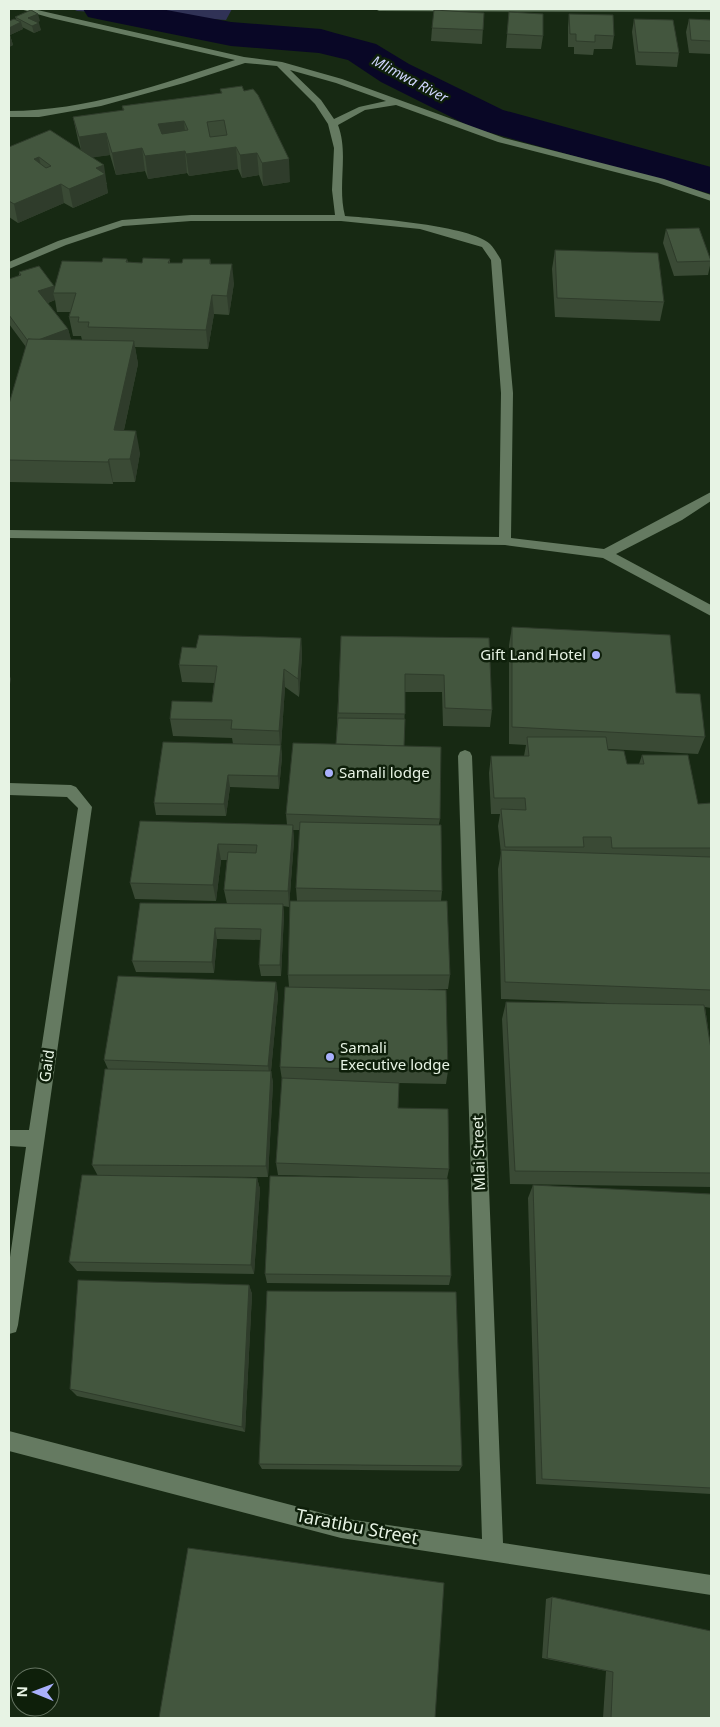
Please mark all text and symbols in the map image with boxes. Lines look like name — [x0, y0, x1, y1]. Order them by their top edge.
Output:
water label: Mlimwa River — [369, 51, 452, 107]
place label: Gift Land Hotel — [480, 644, 586, 664]
marker: Gift Land Hotel — [590, 649, 602, 661]
place label: Samali lodge — [339, 762, 430, 782]
marker: Samali lodge — [323, 767, 335, 779]
place label: Samali Executive lodge — [340, 1037, 450, 1074]
street label: Gaid — [34, 1048, 58, 1083]
marker: Samali Executive lodge — [324, 1051, 336, 1063]
street label: Mlai Street — [467, 1114, 489, 1191]
street label: Taratibu Street — [294, 1502, 421, 1550]
north arrow — [10, 1667, 60, 1717]
text: N — [12, 1686, 31, 1698]

